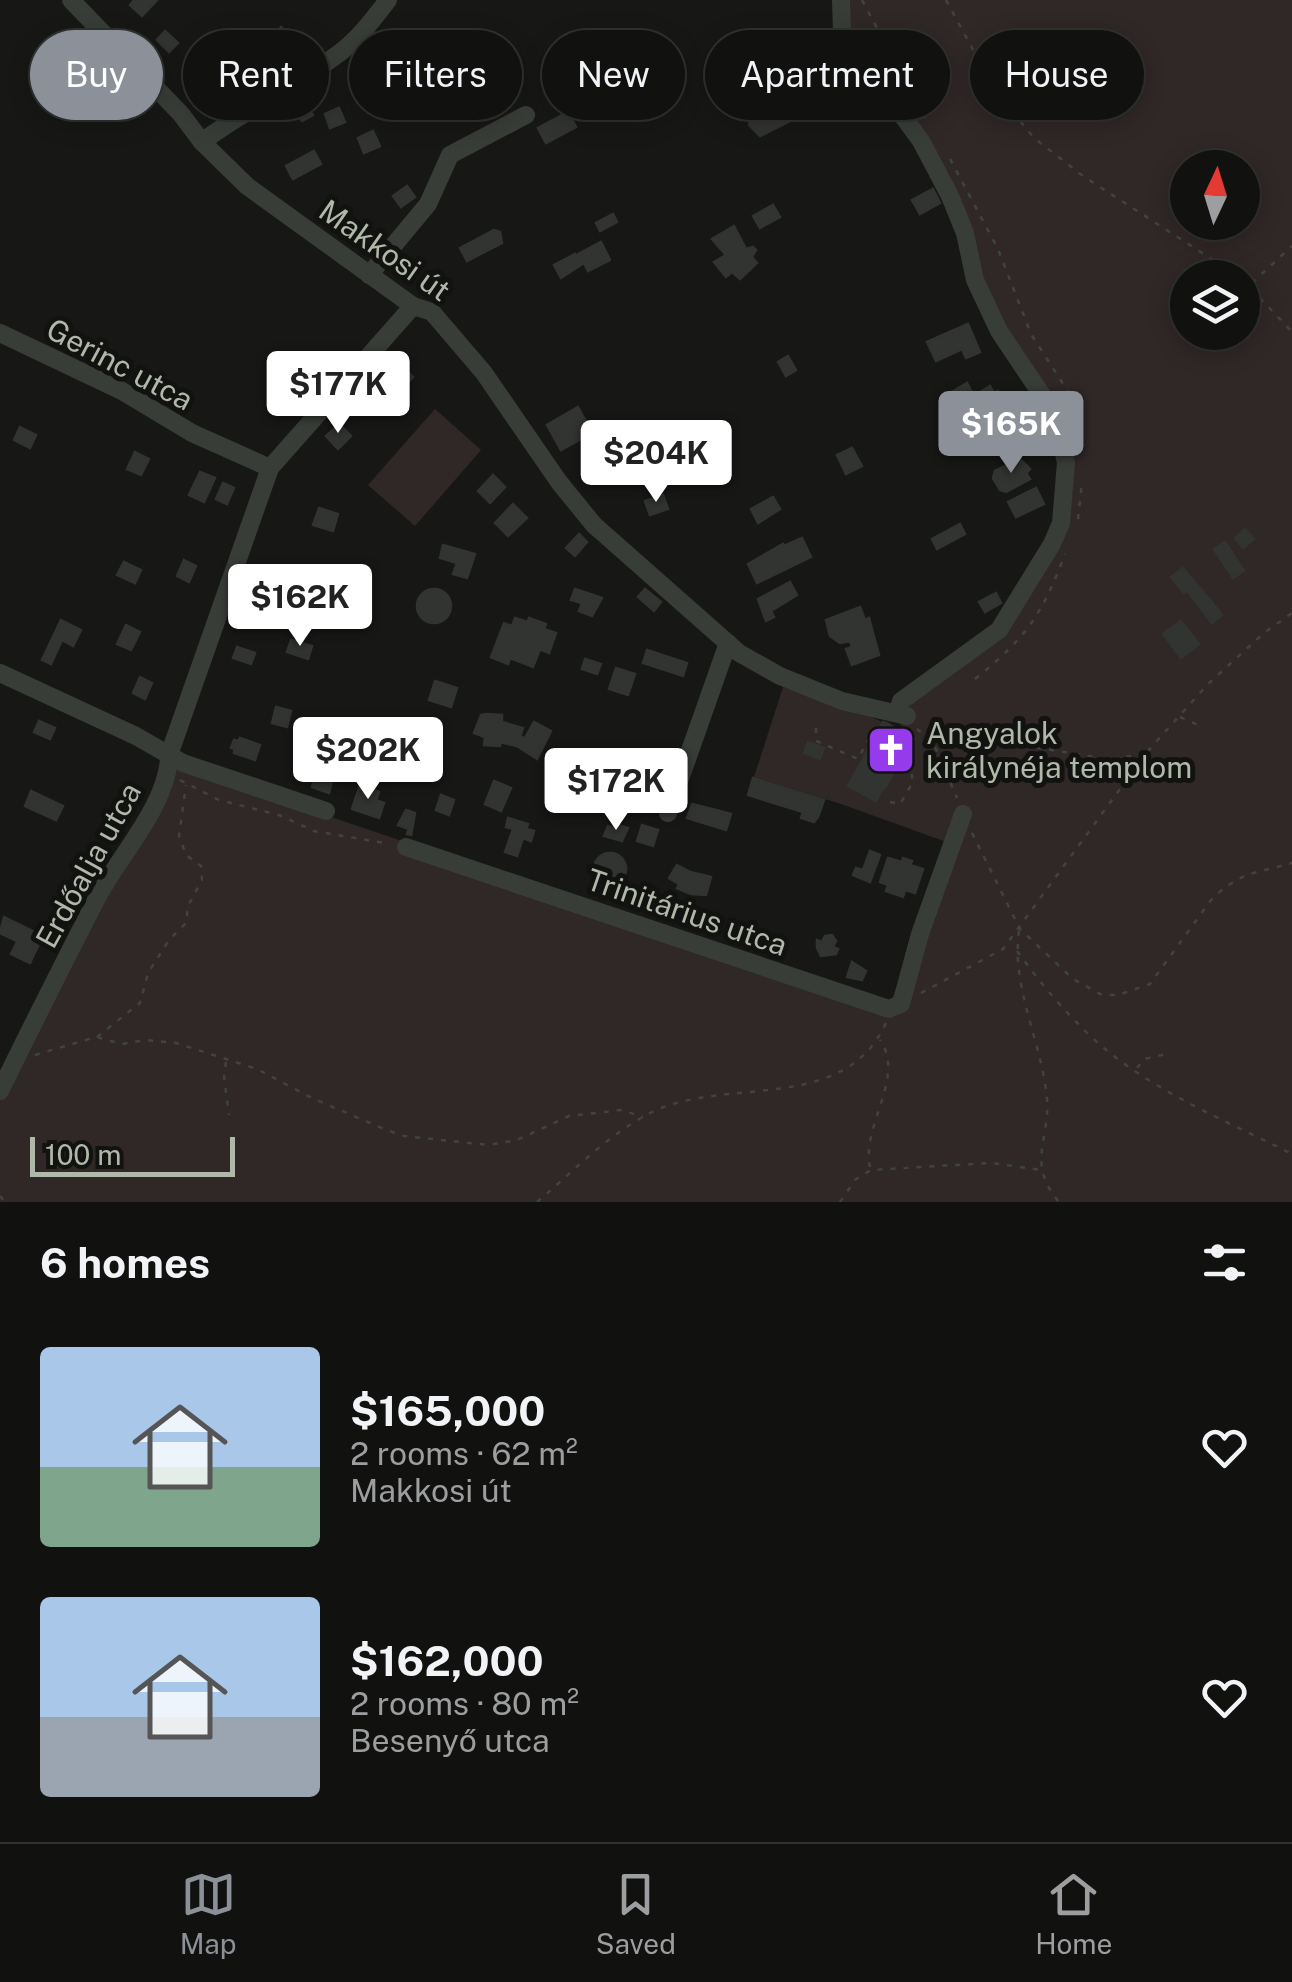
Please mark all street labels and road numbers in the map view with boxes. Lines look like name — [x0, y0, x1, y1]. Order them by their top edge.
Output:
street label: Makkosi út — [312, 192, 458, 308]
street label: Gerinc utca — [41, 310, 199, 418]
street label: Erdőalja utca — [28, 776, 148, 954]
street label: Trinitárius utca — [582, 861, 792, 963]

